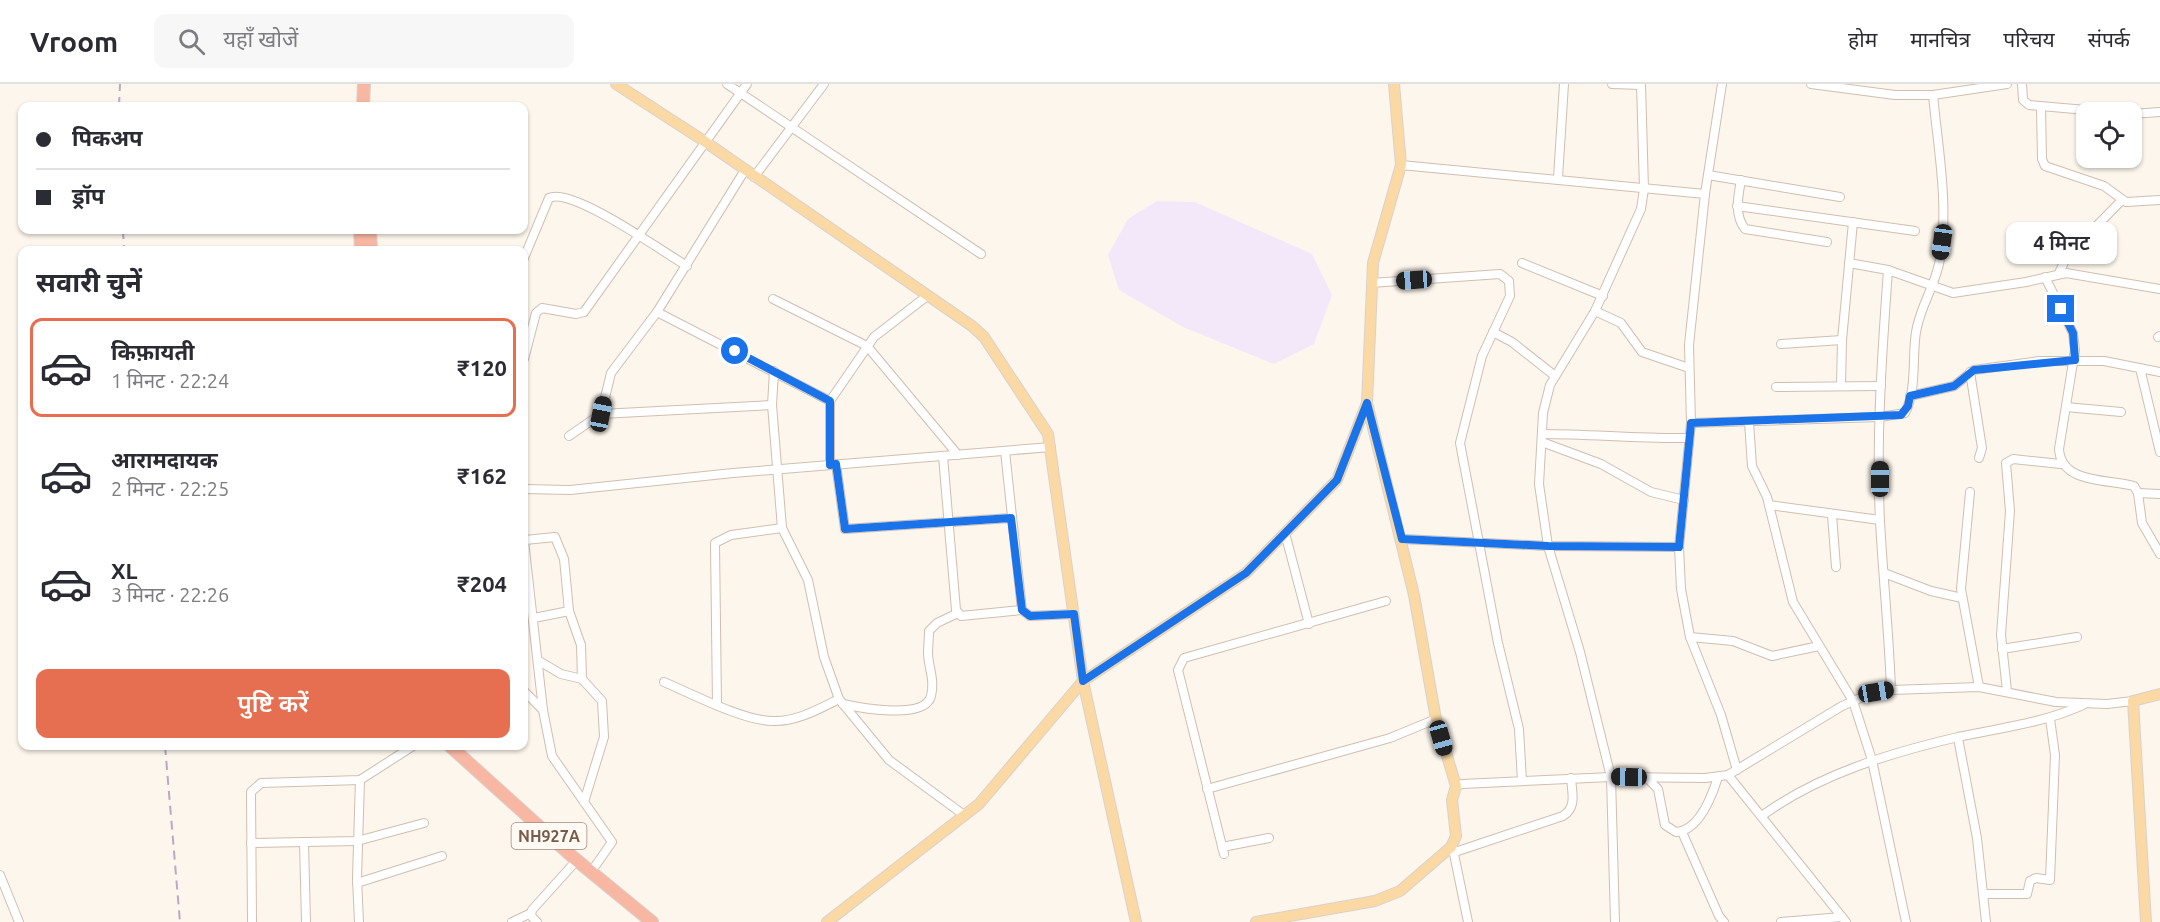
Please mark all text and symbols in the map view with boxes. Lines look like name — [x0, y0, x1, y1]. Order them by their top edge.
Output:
search box — [154, 14, 574, 68]
icon: search — [175, 25, 208, 58]
text: Vroom — [30, 26, 118, 57]
text: यहाँ खोजें — [223, 26, 298, 51]
text: होम — [1848, 27, 1877, 51]
text: मानचित्र — [1910, 27, 1970, 51]
text: परिचय — [2003, 27, 2055, 51]
text: संपर्क — [2088, 27, 2130, 51]
map controls — [2076, 102, 2142, 168]
button: locate — [2076, 102, 2142, 168]
text: पिकअप — [72, 125, 143, 150]
text: ड्रॉप — [72, 183, 105, 208]
callout: 4 मिनट — [2006, 222, 2116, 264]
car — [1931, 223, 1953, 261]
text: 4 मिनट — [2033, 231, 2090, 254]
text: सवारी चुनें — [36, 267, 142, 297]
car — [1395, 270, 1433, 290]
route end — [2047, 295, 2074, 322]
route start — [721, 337, 748, 364]
text: किफ़ायती — [111, 339, 195, 364]
icon: car — [39, 341, 93, 395]
text: ₹120 — [457, 355, 507, 380]
text: 1 मिनट · 22:24 — [111, 369, 229, 392]
car — [589, 395, 613, 433]
text: आरामदायक — [111, 447, 218, 472]
icon: car — [39, 449, 93, 503]
car — [1871, 461, 1889, 497]
text: ₹162 — [457, 463, 507, 488]
text: 2 मिनट · 22:25 — [111, 477, 229, 500]
icon: car — [39, 557, 93, 611]
text: XL — [111, 558, 138, 583]
text: ₹204 — [457, 571, 507, 596]
text: 3 मिनट · 22:26 — [111, 583, 229, 606]
button: पुष्टि करें — [36, 669, 510, 738]
car — [1857, 680, 1895, 704]
car — [1427, 718, 1455, 758]
car — [1611, 768, 1647, 786]
road number: NH927A — [512, 823, 586, 849]

